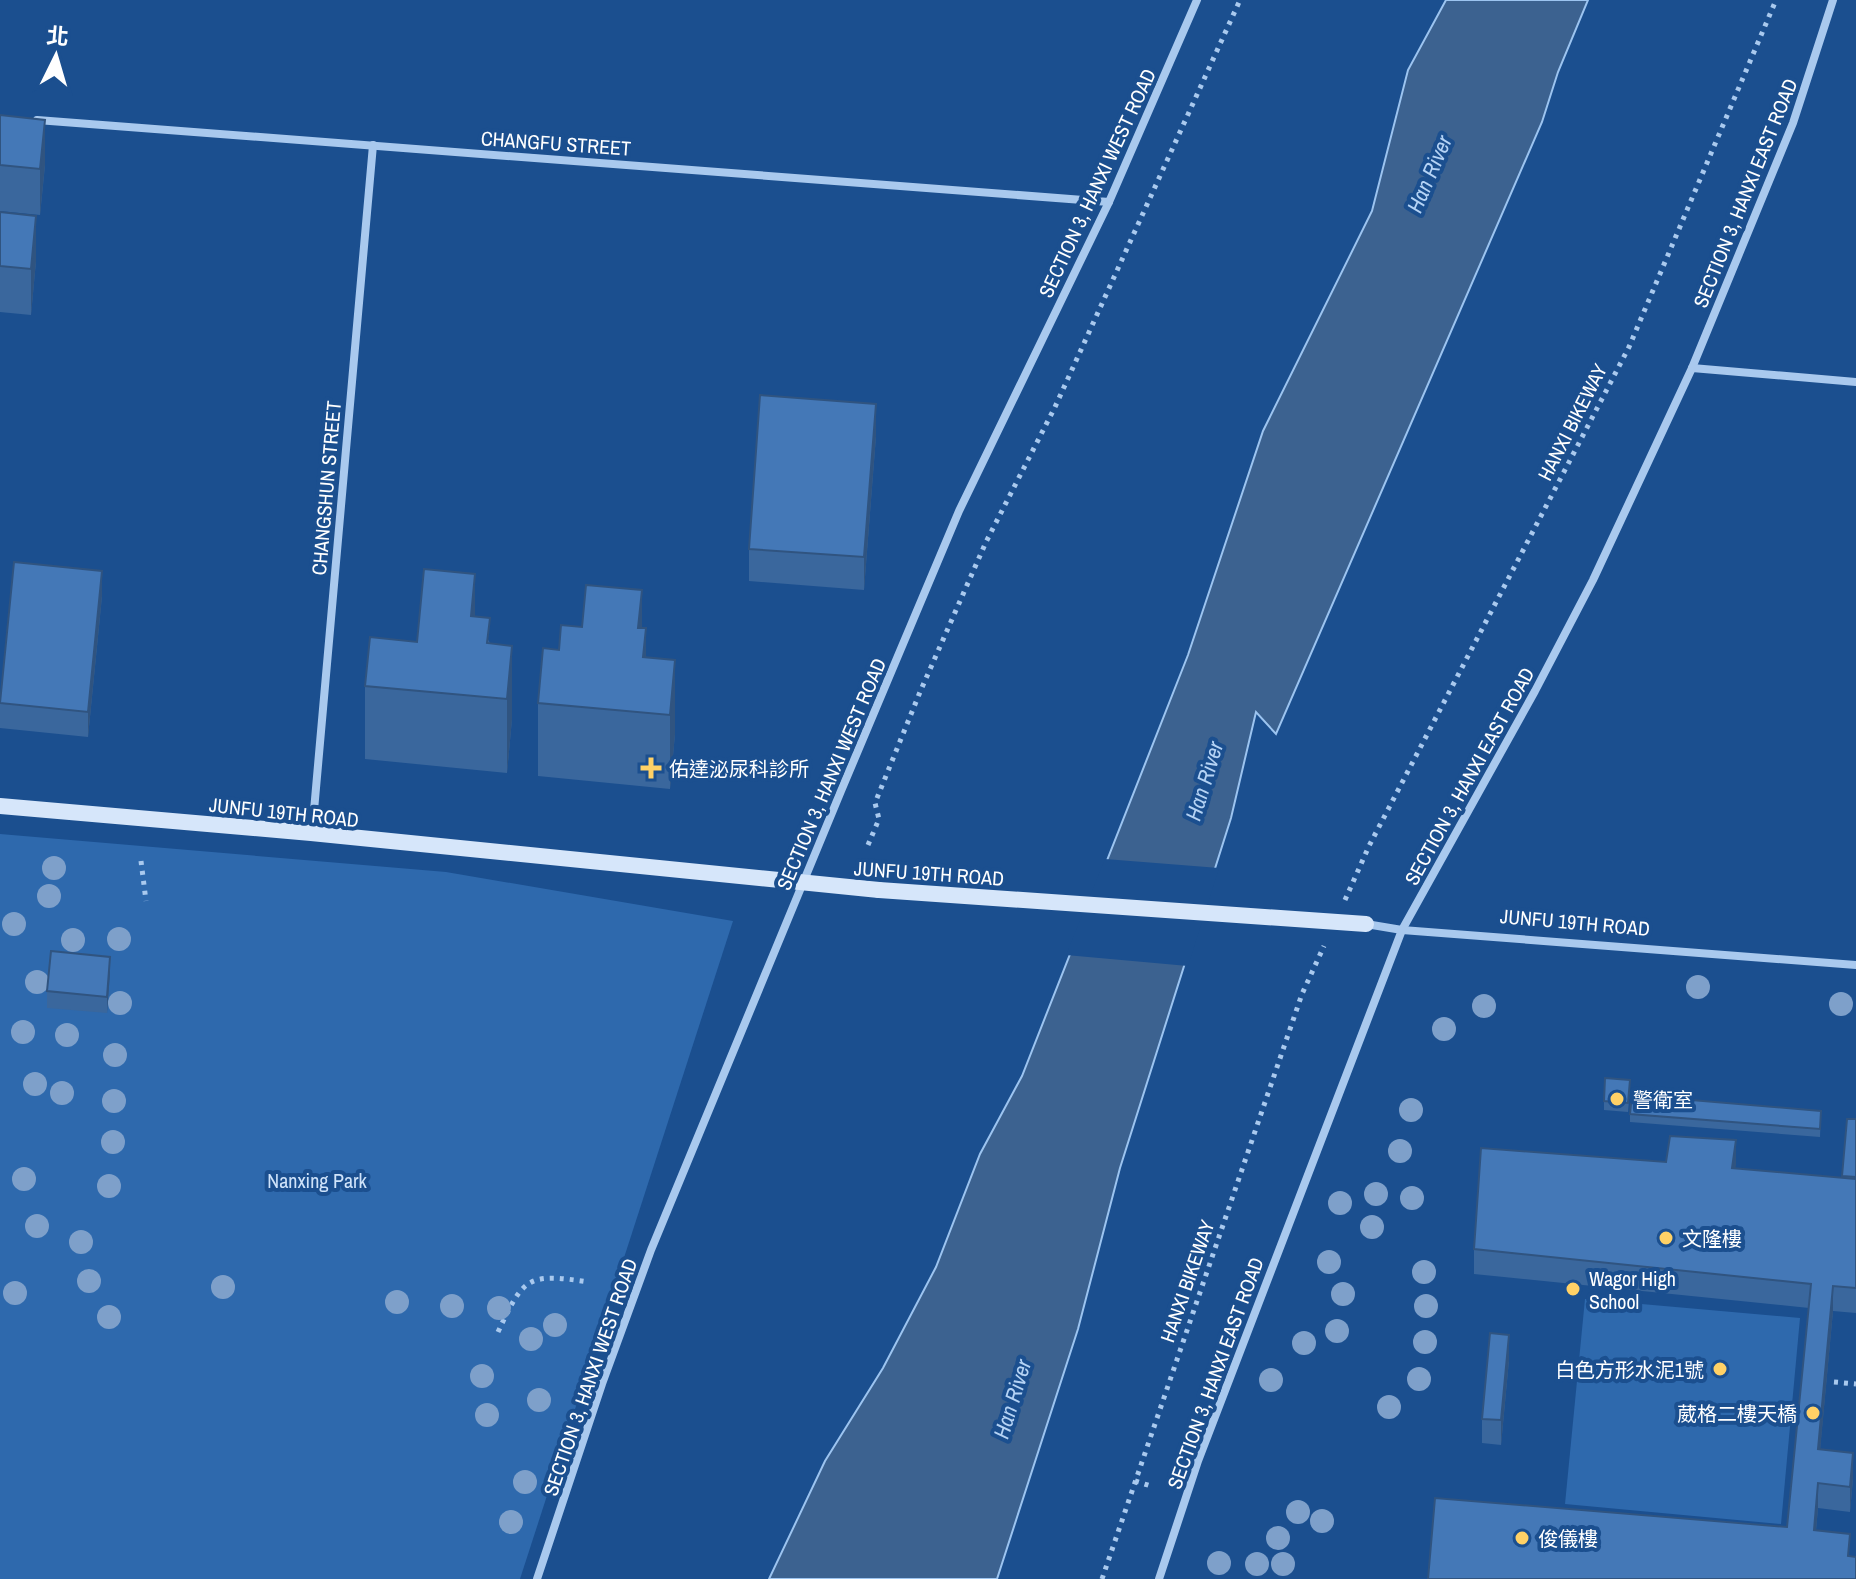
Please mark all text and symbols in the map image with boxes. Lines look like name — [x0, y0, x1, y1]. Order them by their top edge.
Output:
north arrow — [16, 16, 96, 96]
text: 北 — [45, 20, 70, 52]
street label: SECTION 3, HANXI WEST ROAD — [1032, 64, 1162, 302]
street label: SECTION 3, HANXI EAST ROAD — [1687, 74, 1803, 312]
street label: CHANGFU STREET — [480, 124, 632, 162]
water label: Han River — [1399, 130, 1459, 217]
street label: HANXI BIKEWAY — [1531, 359, 1613, 485]
street label: CHANGSHUN STREET — [305, 400, 347, 576]
street label: SECTION 3, HANXI WEST ROAD — [770, 654, 892, 894]
street label: SECTION 3, HANXI EAST ROAD — [1398, 662, 1540, 890]
water label: Han River — [1178, 737, 1231, 824]
place label: 佑達泌尿科診所 — [669, 755, 809, 782]
marker: 佑達泌尿科診所 — [640, 757, 662, 779]
street label: JUNFU 19TH ROAD — [208, 791, 360, 833]
street label: JUNFU 19TH ROAD — [853, 854, 1005, 892]
street label: JUNFU 19TH ROAD — [1499, 902, 1651, 942]
place label: 警衛室 — [1633, 1086, 1693, 1113]
marker: 警衛室 — [1608, 1090, 1626, 1108]
park label: Nanxing Park — [267, 1167, 367, 1194]
street label: HANXI BIKEWAY — [1153, 1216, 1221, 1346]
place label: 文隆樓 — [1682, 1225, 1742, 1252]
marker: 文隆樓 — [1657, 1229, 1675, 1247]
street label: SECTION 3, HANXI EAST ROAD — [1160, 1253, 1270, 1493]
street label: SECTION 3, HANXI WEST ROAD — [537, 1255, 643, 1499]
place label: Wagor High School — [1589, 1265, 1676, 1315]
marker: Wagor High School — [1564, 1280, 1582, 1298]
water label: Han River — [986, 1355, 1039, 1442]
place label: 白色方形水泥1號 — [1555, 1356, 1704, 1383]
marker: 白色方形水泥1號 — [1711, 1360, 1729, 1378]
place label: 葳格二樓天橋 — [1677, 1400, 1797, 1427]
marker: 葳格二樓天橋 — [1804, 1404, 1822, 1422]
place label: 俊儀樓 — [1538, 1525, 1598, 1552]
marker: 俊儀樓 — [1513, 1529, 1531, 1547]

